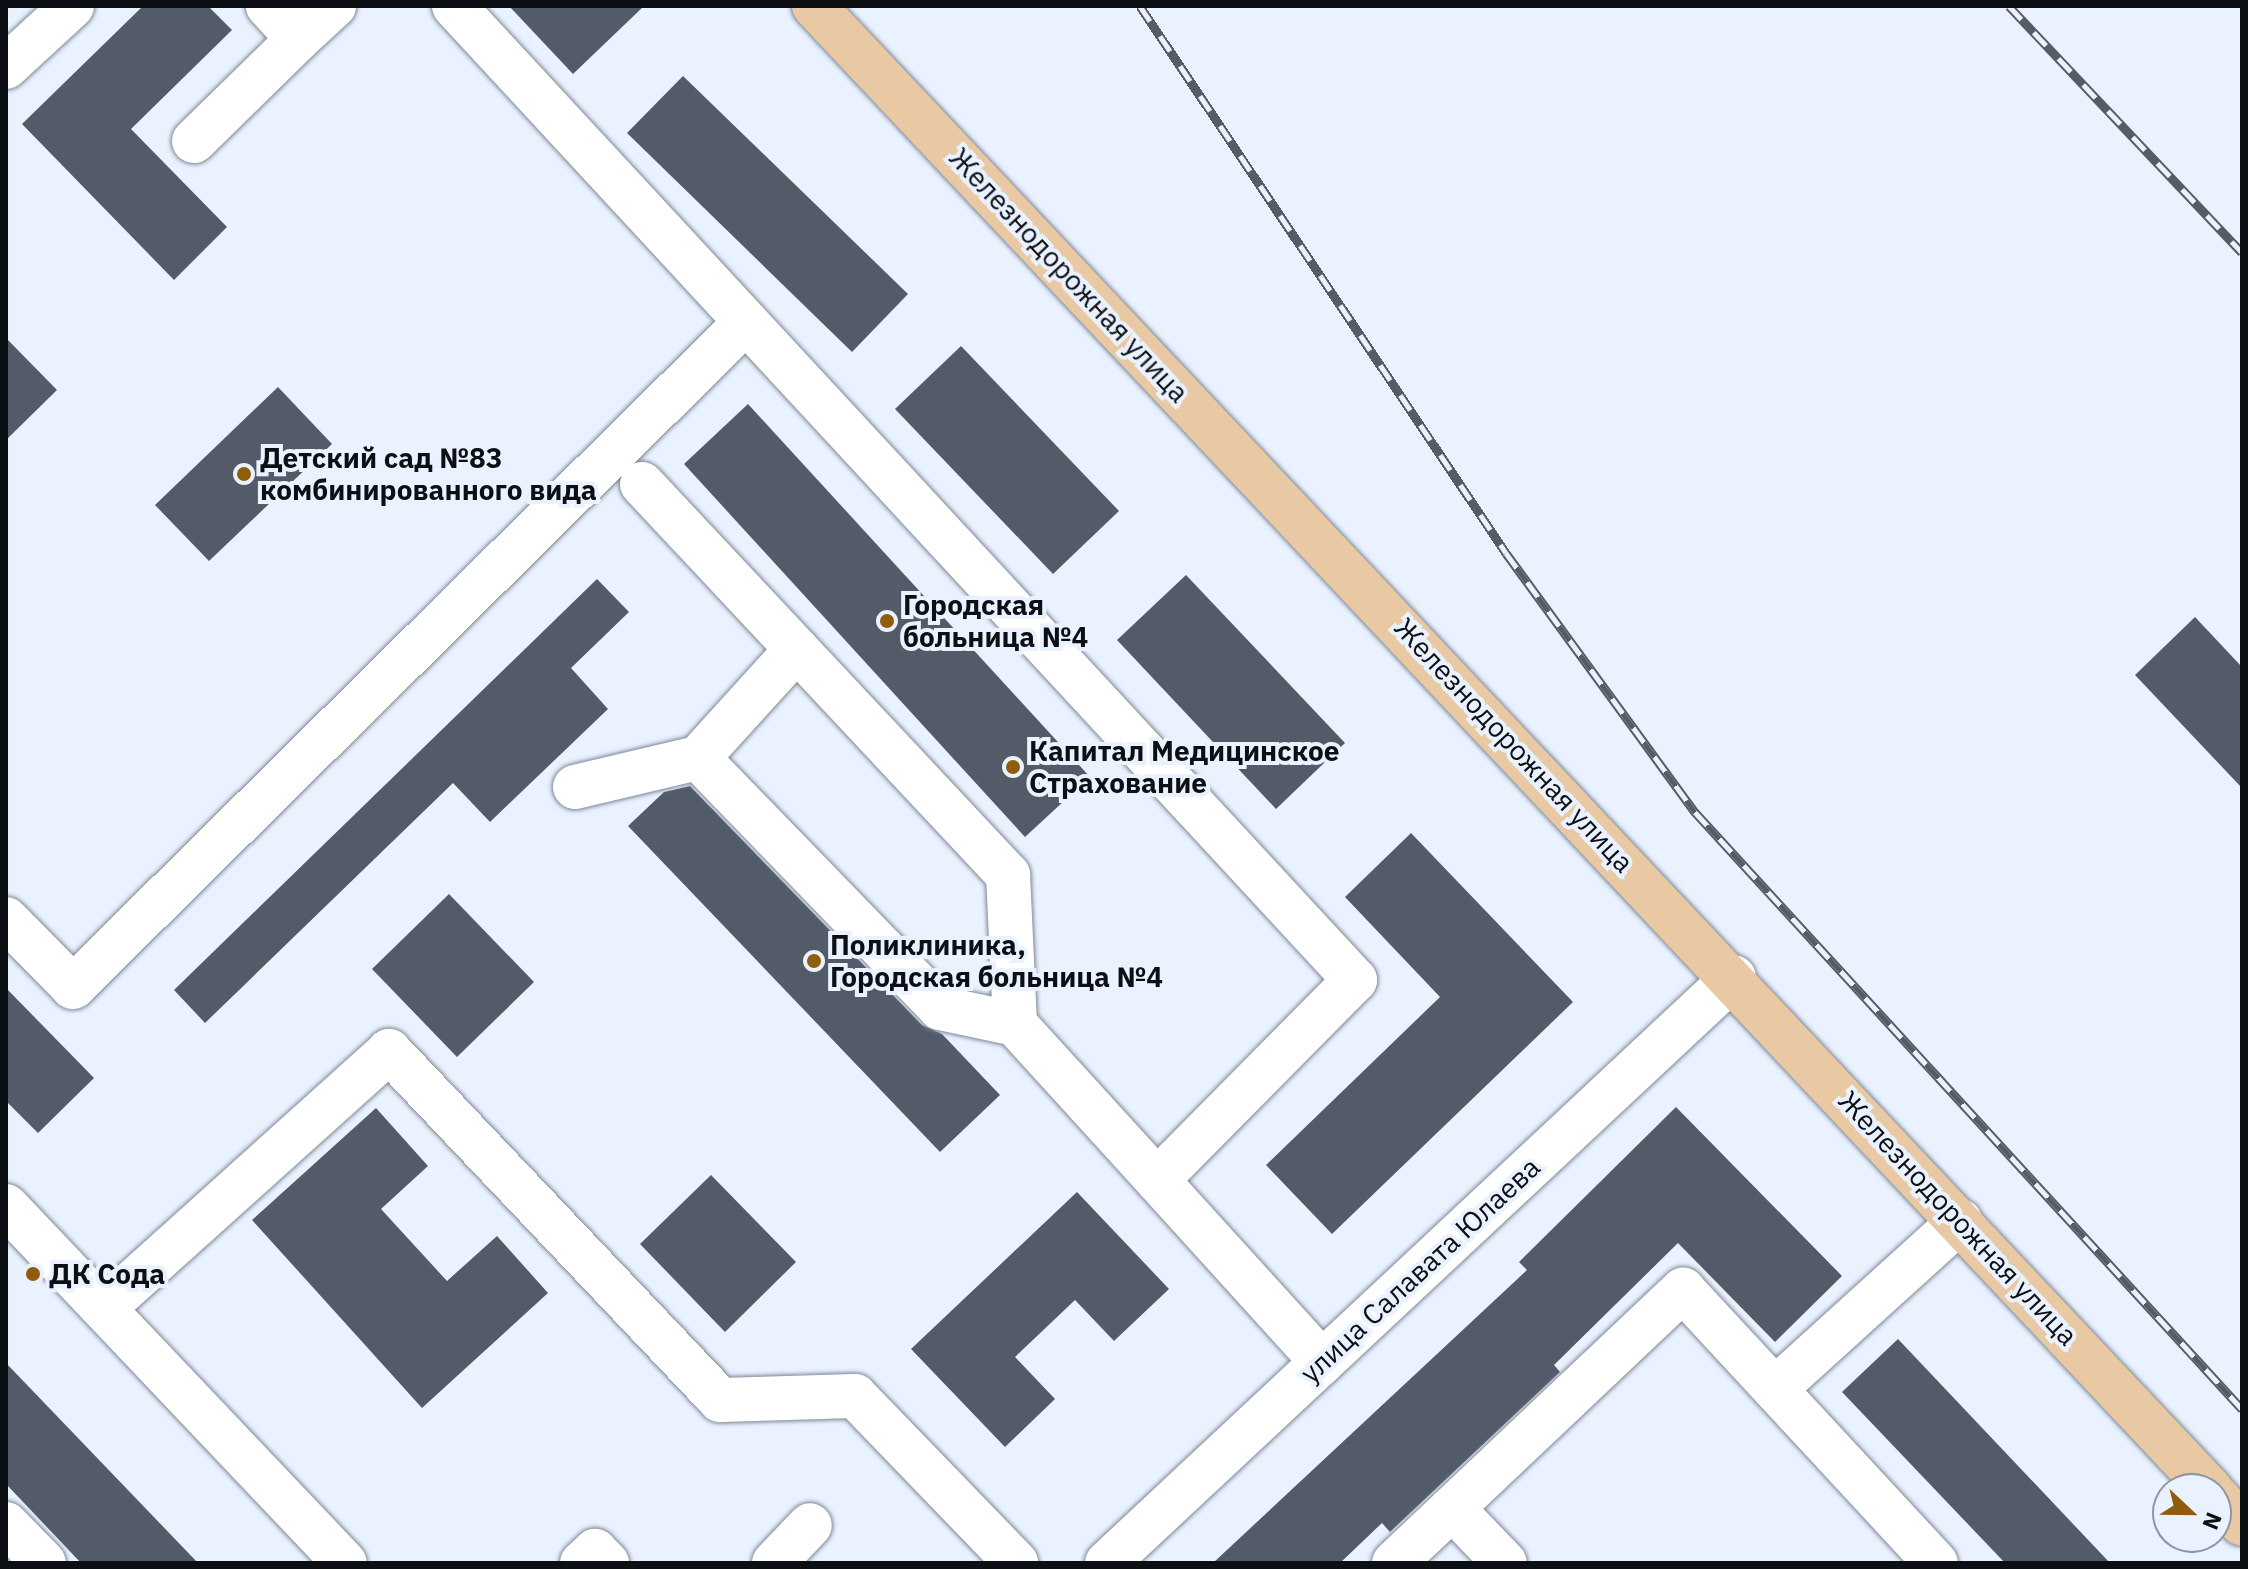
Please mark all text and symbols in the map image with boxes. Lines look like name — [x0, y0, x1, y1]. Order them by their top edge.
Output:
street label: Железнодорожная улица — [942, 141, 1196, 409]
place label: Детский сад №83 комбинированного вида — [260, 441, 597, 507]
marker: Детский сад №83 комбинированного вида — [235, 465, 253, 483]
place label: Городская больница №4 — [903, 588, 1088, 654]
street label: Железнодорожная улица — [1387, 611, 1641, 879]
marker: Городская больница №4 — [878, 612, 896, 630]
place label: Капитал Медицинское Страхование — [1029, 734, 1339, 800]
marker: Капитал Медицинское Страхование — [1004, 758, 1022, 776]
place label: Поликлиника, Городская больница №4 — [830, 928, 1163, 994]
marker: Поликлиника, Городская больница №4 — [805, 952, 823, 970]
street label: Железнодорожная улица — [1831, 1084, 2085, 1352]
street label: улица Салавата Юлаева — [1293, 1150, 1547, 1390]
place label: ДК Сода — [49, 1257, 165, 1291]
marker: ДК Сода — [24, 1265, 42, 1283]
north arrow — [2152, 1473, 2232, 1553]
text: N — [2196, 1509, 2229, 1534]

